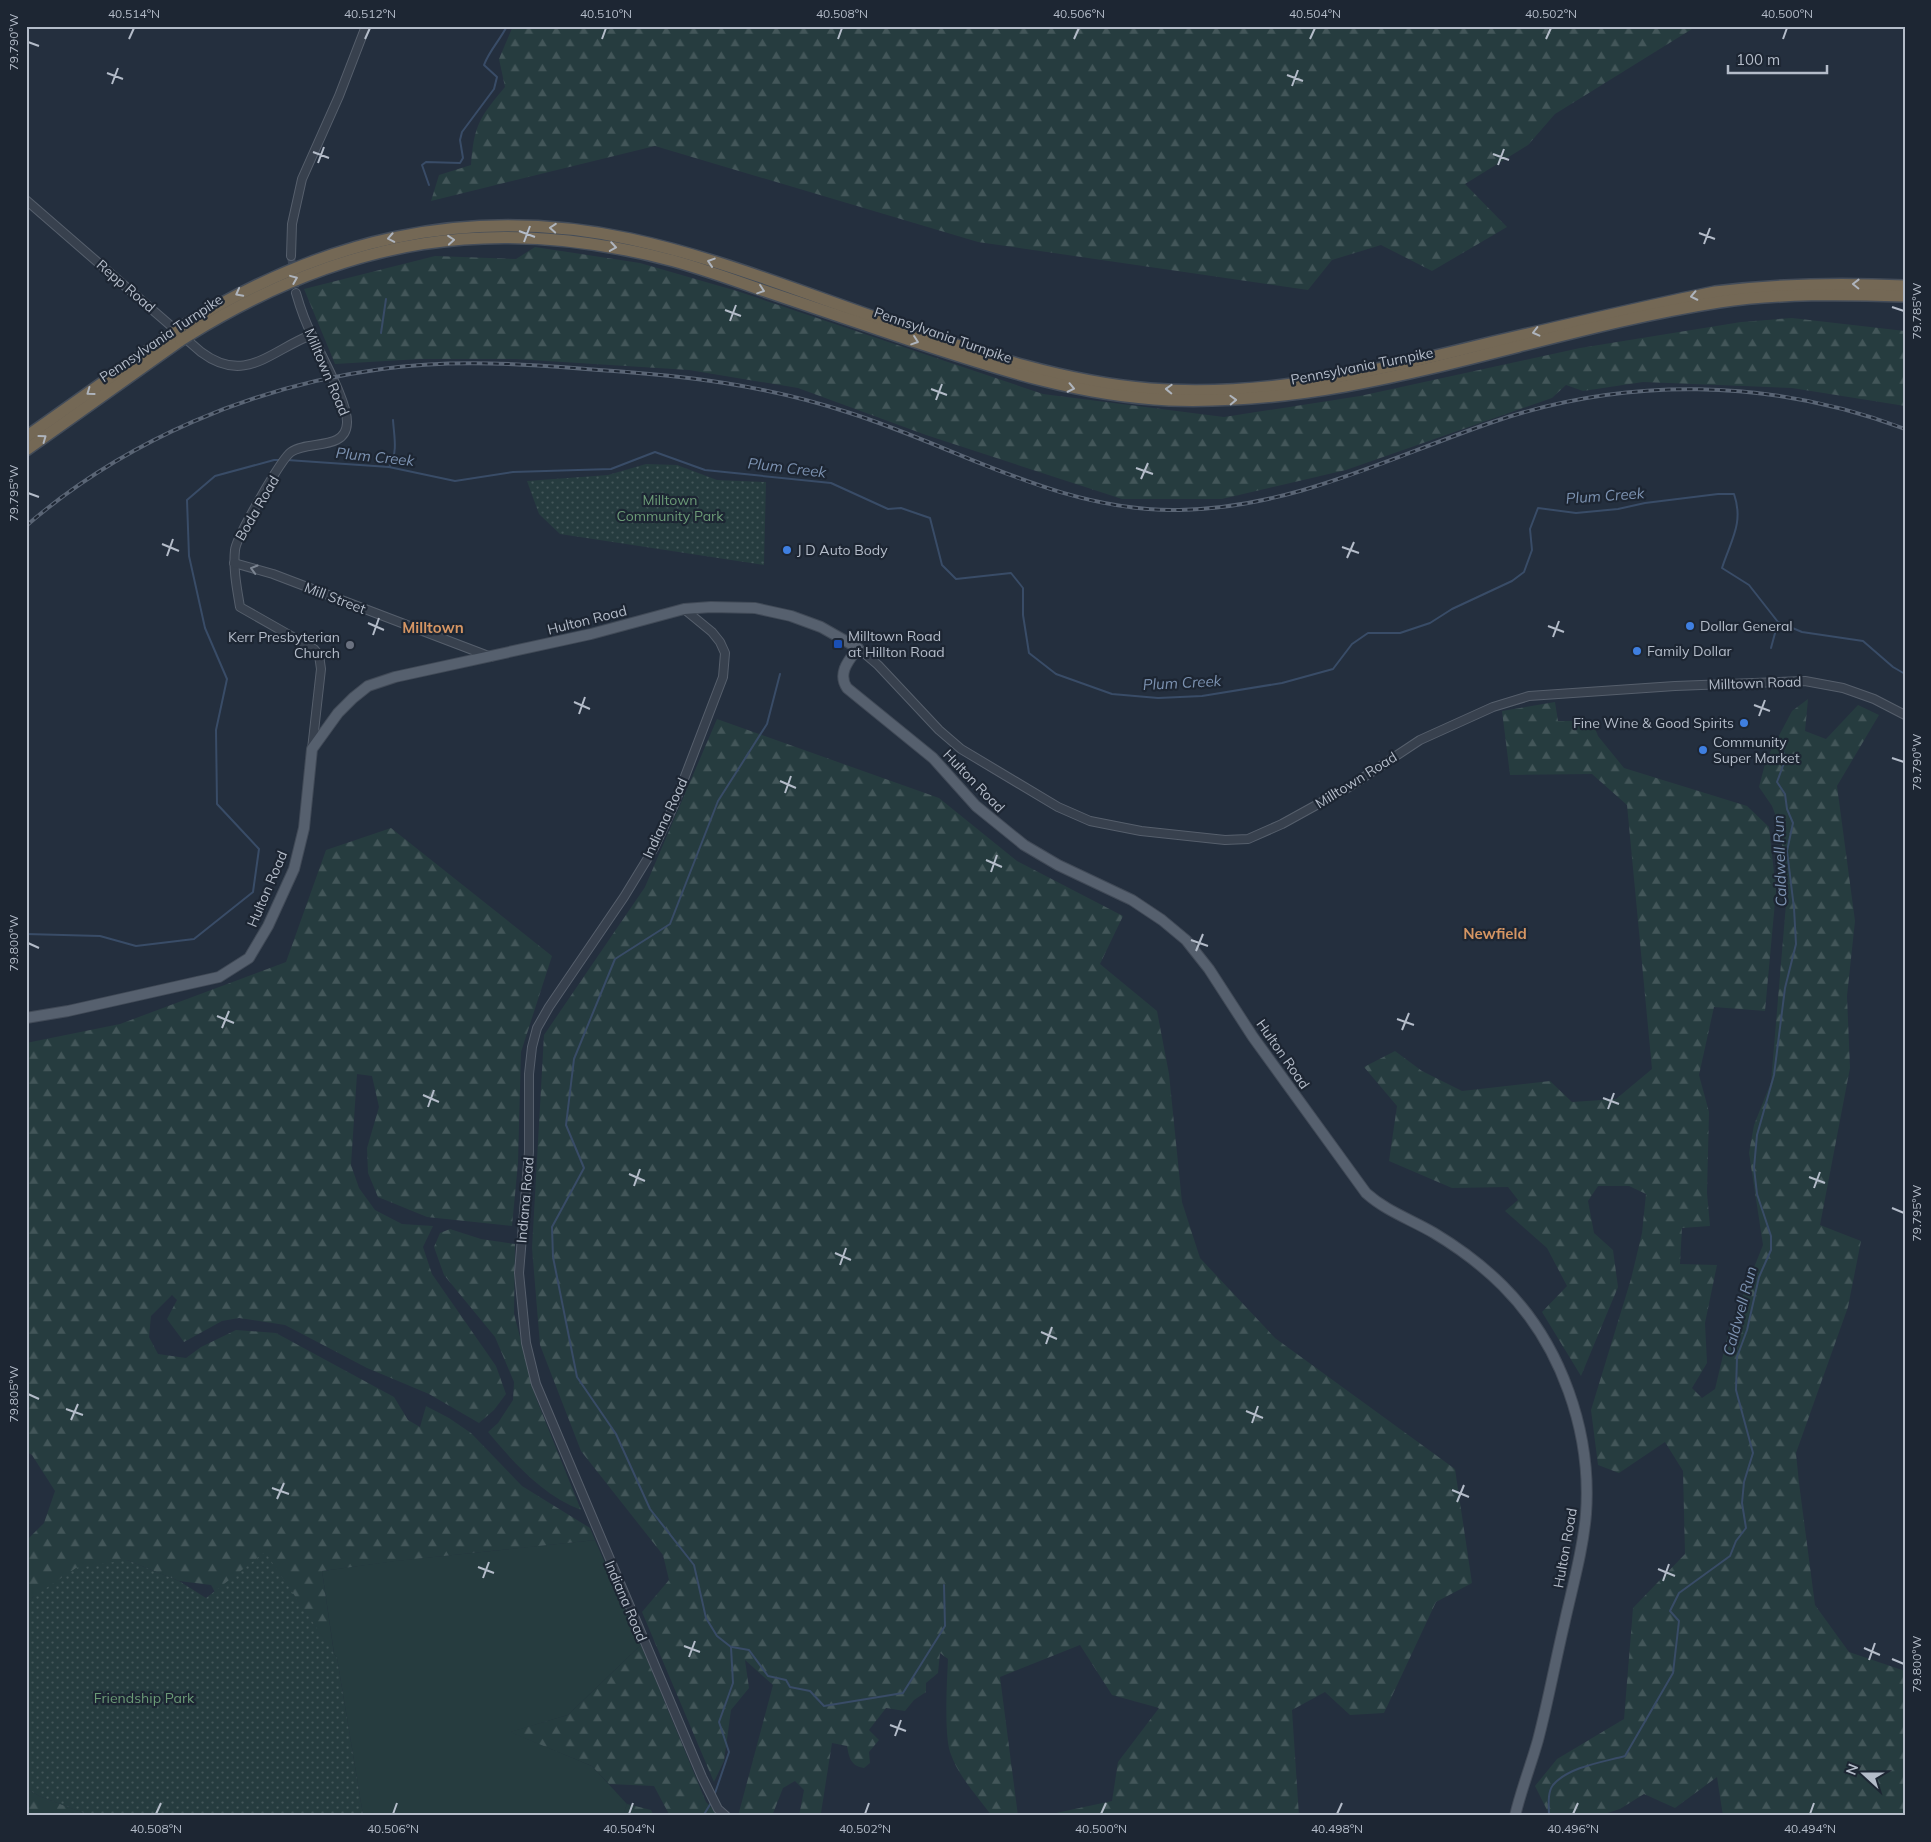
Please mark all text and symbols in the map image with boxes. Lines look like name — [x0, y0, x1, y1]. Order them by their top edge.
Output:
text: 40.514°N — [108, 6, 160, 21]
text: 40.512°N — [344, 6, 396, 21]
text: 40.510°N — [580, 6, 632, 21]
text: 40.508°N — [816, 6, 868, 21]
text: 40.506°N — [1053, 6, 1105, 21]
text: 40.504°N — [1289, 6, 1341, 21]
text: 40.502°N — [1525, 6, 1577, 21]
text: 40.500°N — [1761, 6, 1813, 21]
text: 79.790°W — [6, 14, 21, 70]
scale bar — [1728, 42, 1827, 74]
text: 100 m — [1736, 50, 1780, 69]
one-way arrow — [548, 223, 556, 234]
one-way arrow — [387, 232, 395, 242]
one-way arrow — [447, 235, 455, 246]
one-way arrow — [608, 242, 617, 252]
street label: Repp Road — [93, 256, 159, 316]
one-way arrow — [708, 258, 716, 268]
one-way arrow — [289, 275, 298, 285]
one-way arrow — [1852, 279, 1860, 289]
text: 79.785°W — [1909, 283, 1924, 339]
one-way arrow — [757, 284, 765, 294]
one-way arrow — [235, 287, 244, 297]
street label: Pennsylvania Turnpike — [96, 290, 226, 386]
one-way arrow — [1690, 290, 1699, 301]
street label: Pennsylvania Turnpike — [872, 303, 1014, 367]
street label: Milltown Road — [301, 326, 353, 418]
one-way arrow — [1531, 326, 1540, 337]
one-way arrow — [911, 336, 919, 346]
street label: Pennsylvania Turnpike — [1289, 343, 1435, 389]
one-way arrow — [1067, 382, 1075, 393]
one-way arrow — [1165, 384, 1173, 395]
one-way arrow — [87, 386, 96, 394]
one-way arrow — [1229, 395, 1237, 405]
one-way arrow — [37, 435, 47, 444]
water label: Plum Creek — [335, 443, 416, 470]
water label: Plum Creek — [747, 453, 829, 482]
text: 79.795°W — [6, 465, 21, 521]
street label: Boda Road — [231, 472, 283, 544]
water label: Plum Creek — [1565, 483, 1646, 508]
park label: Milltown Community Park — [617, 491, 724, 525]
place label: J D Auto Body — [797, 541, 888, 559]
marker: J D Auto Body — [781, 544, 793, 556]
one-way arrow — [250, 564, 258, 574]
street label: Mill Street — [302, 578, 368, 618]
street label: Hulton Road — [545, 601, 629, 639]
place label: Dollar General — [1700, 617, 1793, 635]
district label: Milltown — [402, 618, 464, 637]
marker: Dollar General — [1684, 620, 1696, 632]
place label: Milltown Road at Hillton Road — [848, 627, 945, 661]
place label: Kerr Presbyterian Church — [228, 628, 340, 662]
marker: Milltown Road at Hillton Road — [832, 638, 844, 650]
marker: Kerr Presbyterian Church — [344, 639, 356, 651]
place label: Family Dollar — [1647, 642, 1733, 660]
marker: Family Dollar — [1631, 645, 1643, 657]
water label: Plum Creek — [1142, 671, 1223, 694]
street label: Milltown Road — [1708, 672, 1802, 694]
place label: Fine Wine & Good Spirits — [1573, 714, 1734, 732]
marker: Fine Wine & Good Spirits — [1738, 717, 1750, 729]
place label: Community Super Market — [1713, 733, 1800, 767]
text: 79.790°W — [1909, 734, 1924, 790]
marker: Community Super Market — [1697, 744, 1709, 756]
street label: Hulton Road — [939, 746, 1009, 816]
street label: Milltown Road — [1312, 748, 1400, 812]
street label: Indiana Road — [639, 775, 691, 861]
water label: Caldwell Run — [1768, 815, 1791, 907]
street label: Hulton Road — [243, 848, 291, 930]
text: 79.800°W — [6, 915, 21, 971]
district label: Newfield — [1463, 924, 1527, 943]
street label: Hulton Road — [1252, 1016, 1314, 1092]
street label: Indiana Road — [512, 1156, 538, 1244]
text: 79.795°W — [1909, 1185, 1924, 1241]
water label: Caldwell Run — [1718, 1264, 1761, 1358]
text: 79.805°W — [6, 1366, 21, 1422]
street label: Hulton Road — [1549, 1506, 1581, 1590]
street label: Indiana Road — [601, 1558, 651, 1644]
text: 79.800°W — [1909, 1636, 1924, 1692]
park label: Friendship Park — [94, 1689, 195, 1707]
north arrow — [1838, 1750, 1888, 1800]
text: N — [1842, 1761, 1862, 1778]
text: 40.508°N — [130, 1821, 182, 1836]
text: 40.506°N — [367, 1821, 419, 1836]
text: 40.504°N — [603, 1821, 655, 1836]
text: 40.502°N — [839, 1821, 891, 1836]
text: 40.500°N — [1075, 1821, 1127, 1836]
text: 40.498°N — [1311, 1821, 1363, 1836]
text: 40.496°N — [1547, 1821, 1599, 1836]
text: 40.494°N — [1784, 1821, 1836, 1836]

